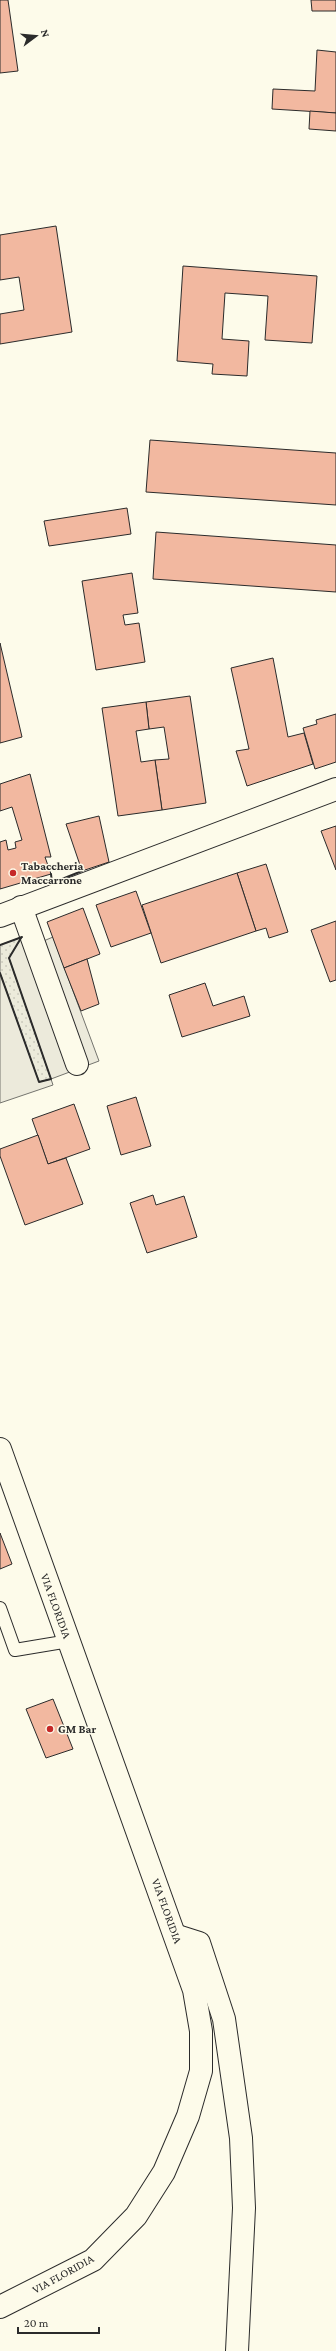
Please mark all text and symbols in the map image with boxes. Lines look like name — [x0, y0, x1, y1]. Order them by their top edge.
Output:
north arrow — [16, 16, 56, 56]
text: N — [39, 28, 53, 39]
place label: Tabaccheria Maccarrone — [21, 859, 83, 887]
marker: Tabaccheria Maccarrone — [8, 868, 18, 878]
street label: VIA FLORIDIA — [38, 1572, 74, 1641]
place label: GM Bar — [58, 1722, 96, 1736]
marker: GM Bar — [45, 1724, 55, 1734]
street label: VIA FLORIDIA — [149, 1877, 185, 1946]
street label: VIA FLORIDIA — [30, 2251, 96, 2297]
scale bar — [18, 2309, 99, 2335]
text: 20 m — [24, 2316, 49, 2330]

